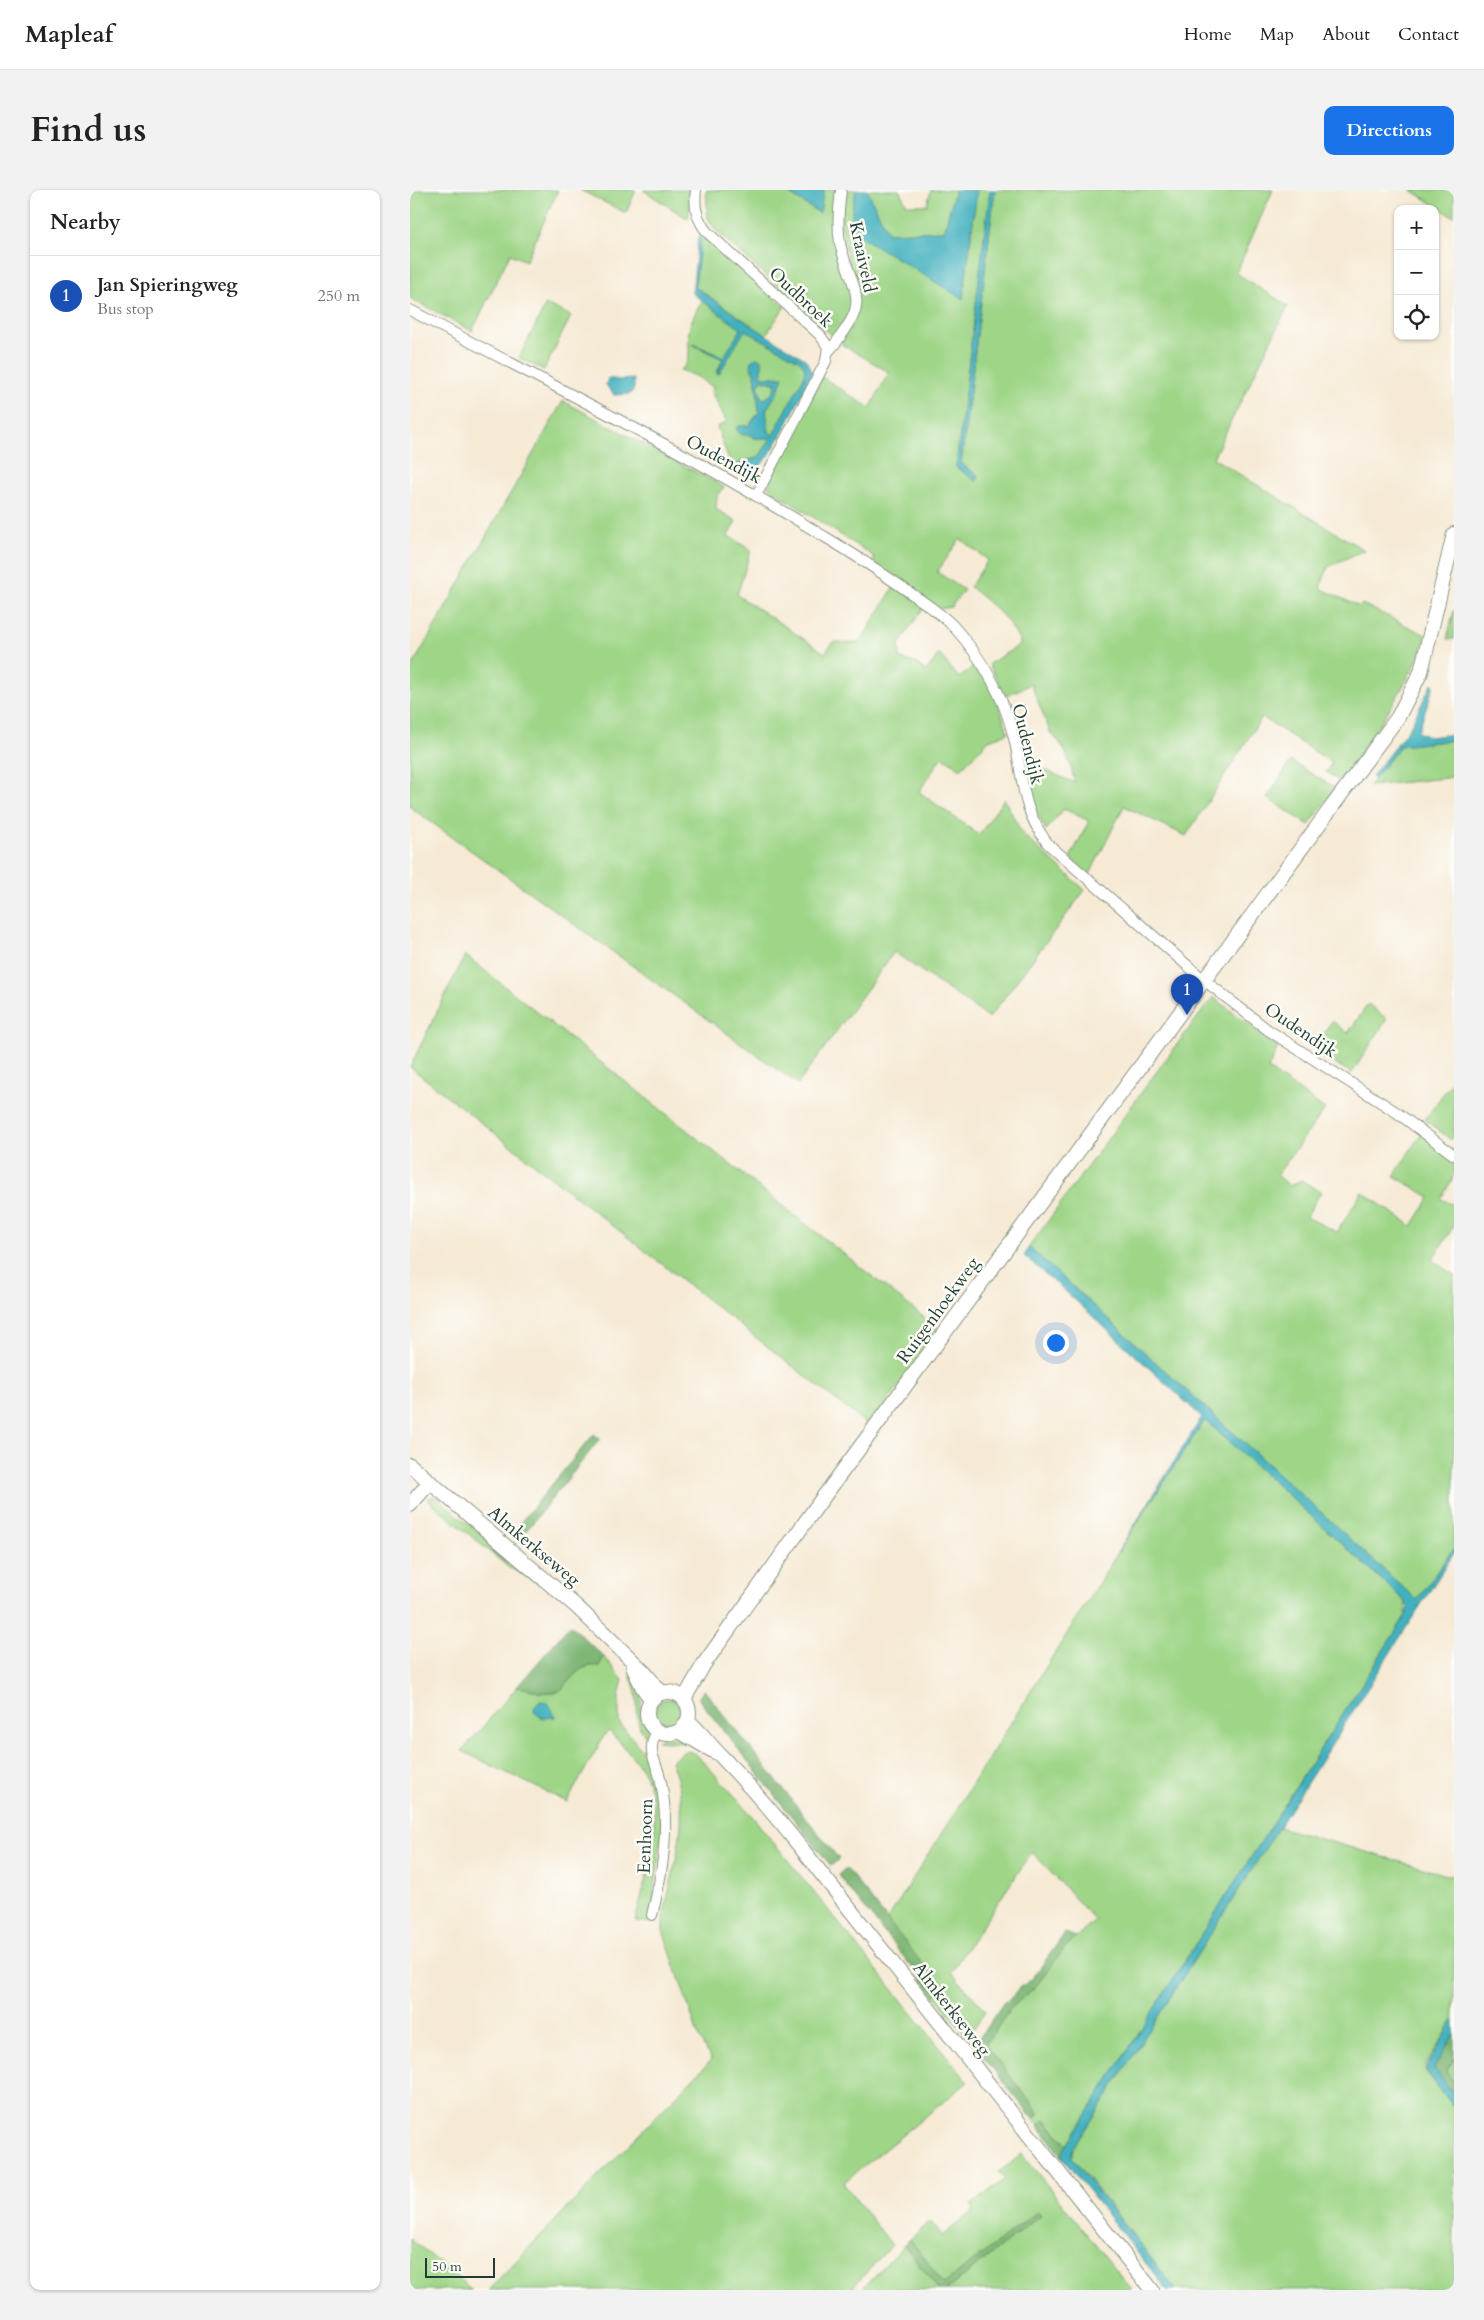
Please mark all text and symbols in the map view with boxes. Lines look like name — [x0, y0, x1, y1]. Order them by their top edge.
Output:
text: Mapleaf — [25, 18, 113, 51]
text: Home — [1184, 22, 1232, 47]
text: Map — [1260, 22, 1294, 47]
text: About — [1322, 22, 1370, 47]
text: Contact — [1398, 22, 1459, 47]
text: Find us — [30, 106, 146, 154]
button: Directions — [1324, 106, 1454, 155]
map controls — [1394, 205, 1439, 340]
button: + — [1394, 205, 1439, 250]
text: Nearby — [50, 208, 121, 237]
street label: Kraaiveld — [843, 219, 882, 295]
button: − — [1394, 250, 1439, 295]
street label: Oudbroek — [763, 261, 838, 334]
text: Jan Spieringweg — [97, 272, 238, 298]
text: 1 — [62, 285, 70, 307]
text: 250 m — [318, 285, 360, 307]
button: locate — [1394, 295, 1439, 340]
text: Bus stop — [97, 298, 154, 320]
street label: Oudendijk — [681, 429, 766, 490]
street label: Oudendijk — [1005, 701, 1050, 788]
pin: 1 — [1171, 974, 1203, 1015]
street label: Oudendijk — [1259, 997, 1342, 1064]
street label: Ruigenhoekweg — [891, 1251, 986, 1369]
your location — [1043, 1330, 1069, 1356]
street label: Almkerkseweg — [482, 1500, 586, 1593]
street label: Eenhoorn — [632, 1797, 659, 1874]
street label: Almkerkseweg — [907, 1957, 997, 2062]
scale bar — [425, 2255, 495, 2278]
text: 50 m — [432, 2257, 462, 2276]

